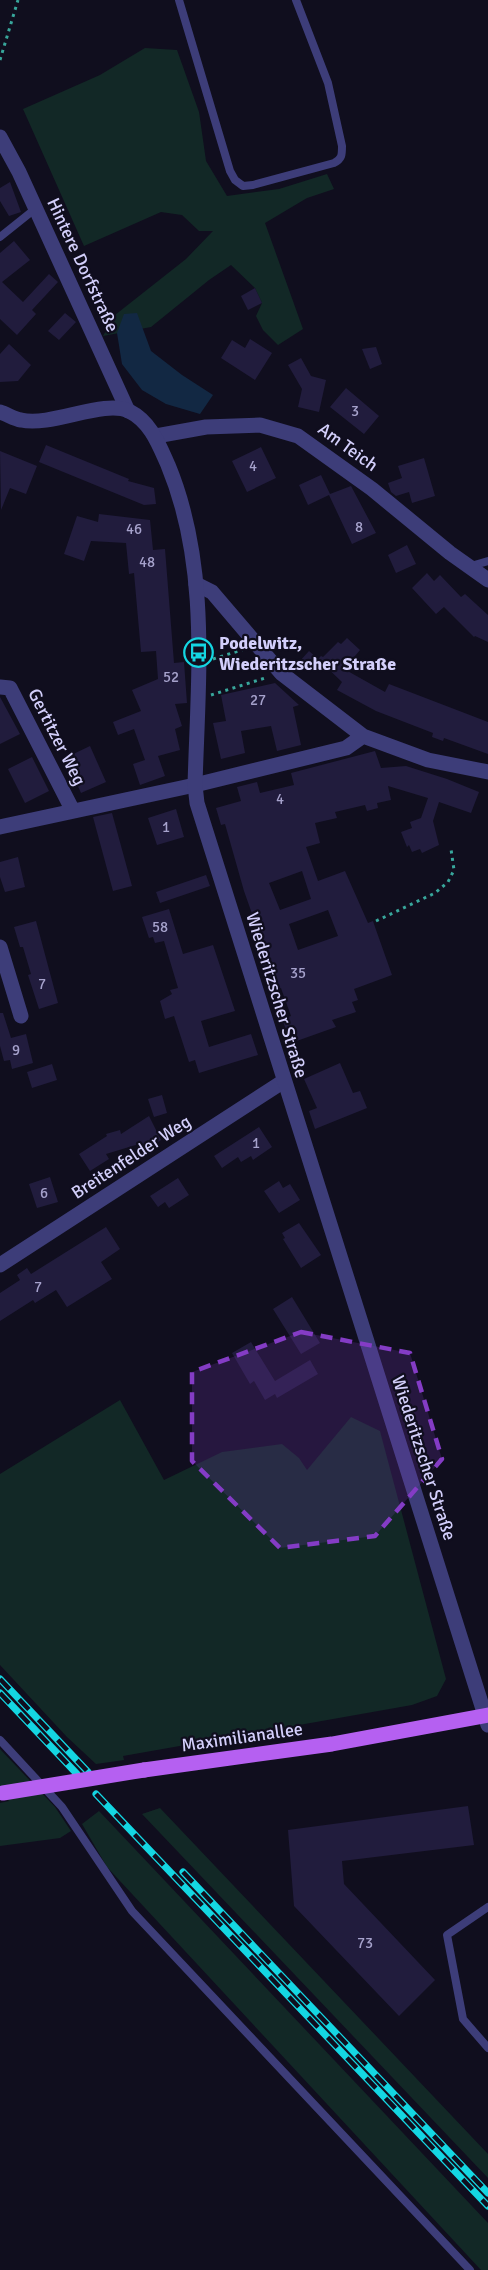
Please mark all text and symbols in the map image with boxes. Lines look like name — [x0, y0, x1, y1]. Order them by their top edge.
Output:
street label: Hintere Dorfstraße — [42, 194, 124, 336]
house number: 3 — [351, 402, 359, 420]
street label: Am Teich — [314, 418, 382, 476]
house number: 4 — [249, 457, 257, 475]
house number: 8 — [355, 518, 363, 536]
house number: 46 — [126, 520, 142, 538]
house number: 48 — [139, 553, 155, 571]
place label: Podelwitz, Wiederitzscher Straße — [219, 632, 396, 675]
bus stop icon: Podelwitz, Wiederitzscher Straße — [182, 637, 214, 669]
house number: 52 — [163, 668, 179, 686]
street label: Gertitzer Weg — [23, 685, 91, 789]
house number: 27 — [250, 691, 266, 709]
house number: 4 — [276, 790, 284, 808]
house number: 1 — [162, 818, 170, 836]
street label: Wiederitzscher Straße — [241, 910, 313, 1080]
house number: 58 — [152, 918, 168, 936]
house number: 35 — [290, 964, 306, 982]
house number: 7 — [38, 975, 46, 993]
house number: 9 — [12, 1041, 20, 1059]
street label: Breitenfelder Weg — [67, 1110, 195, 1204]
house number: 1 — [252, 1134, 260, 1152]
house number: 6 — [40, 1184, 48, 1202]
house number: 7 — [34, 1278, 42, 1296]
street label: Wiederitzscher Straße — [387, 1373, 461, 1543]
street label: Maximilianallee — [180, 1718, 304, 1756]
house number: 73 — [357, 1934, 373, 1952]

